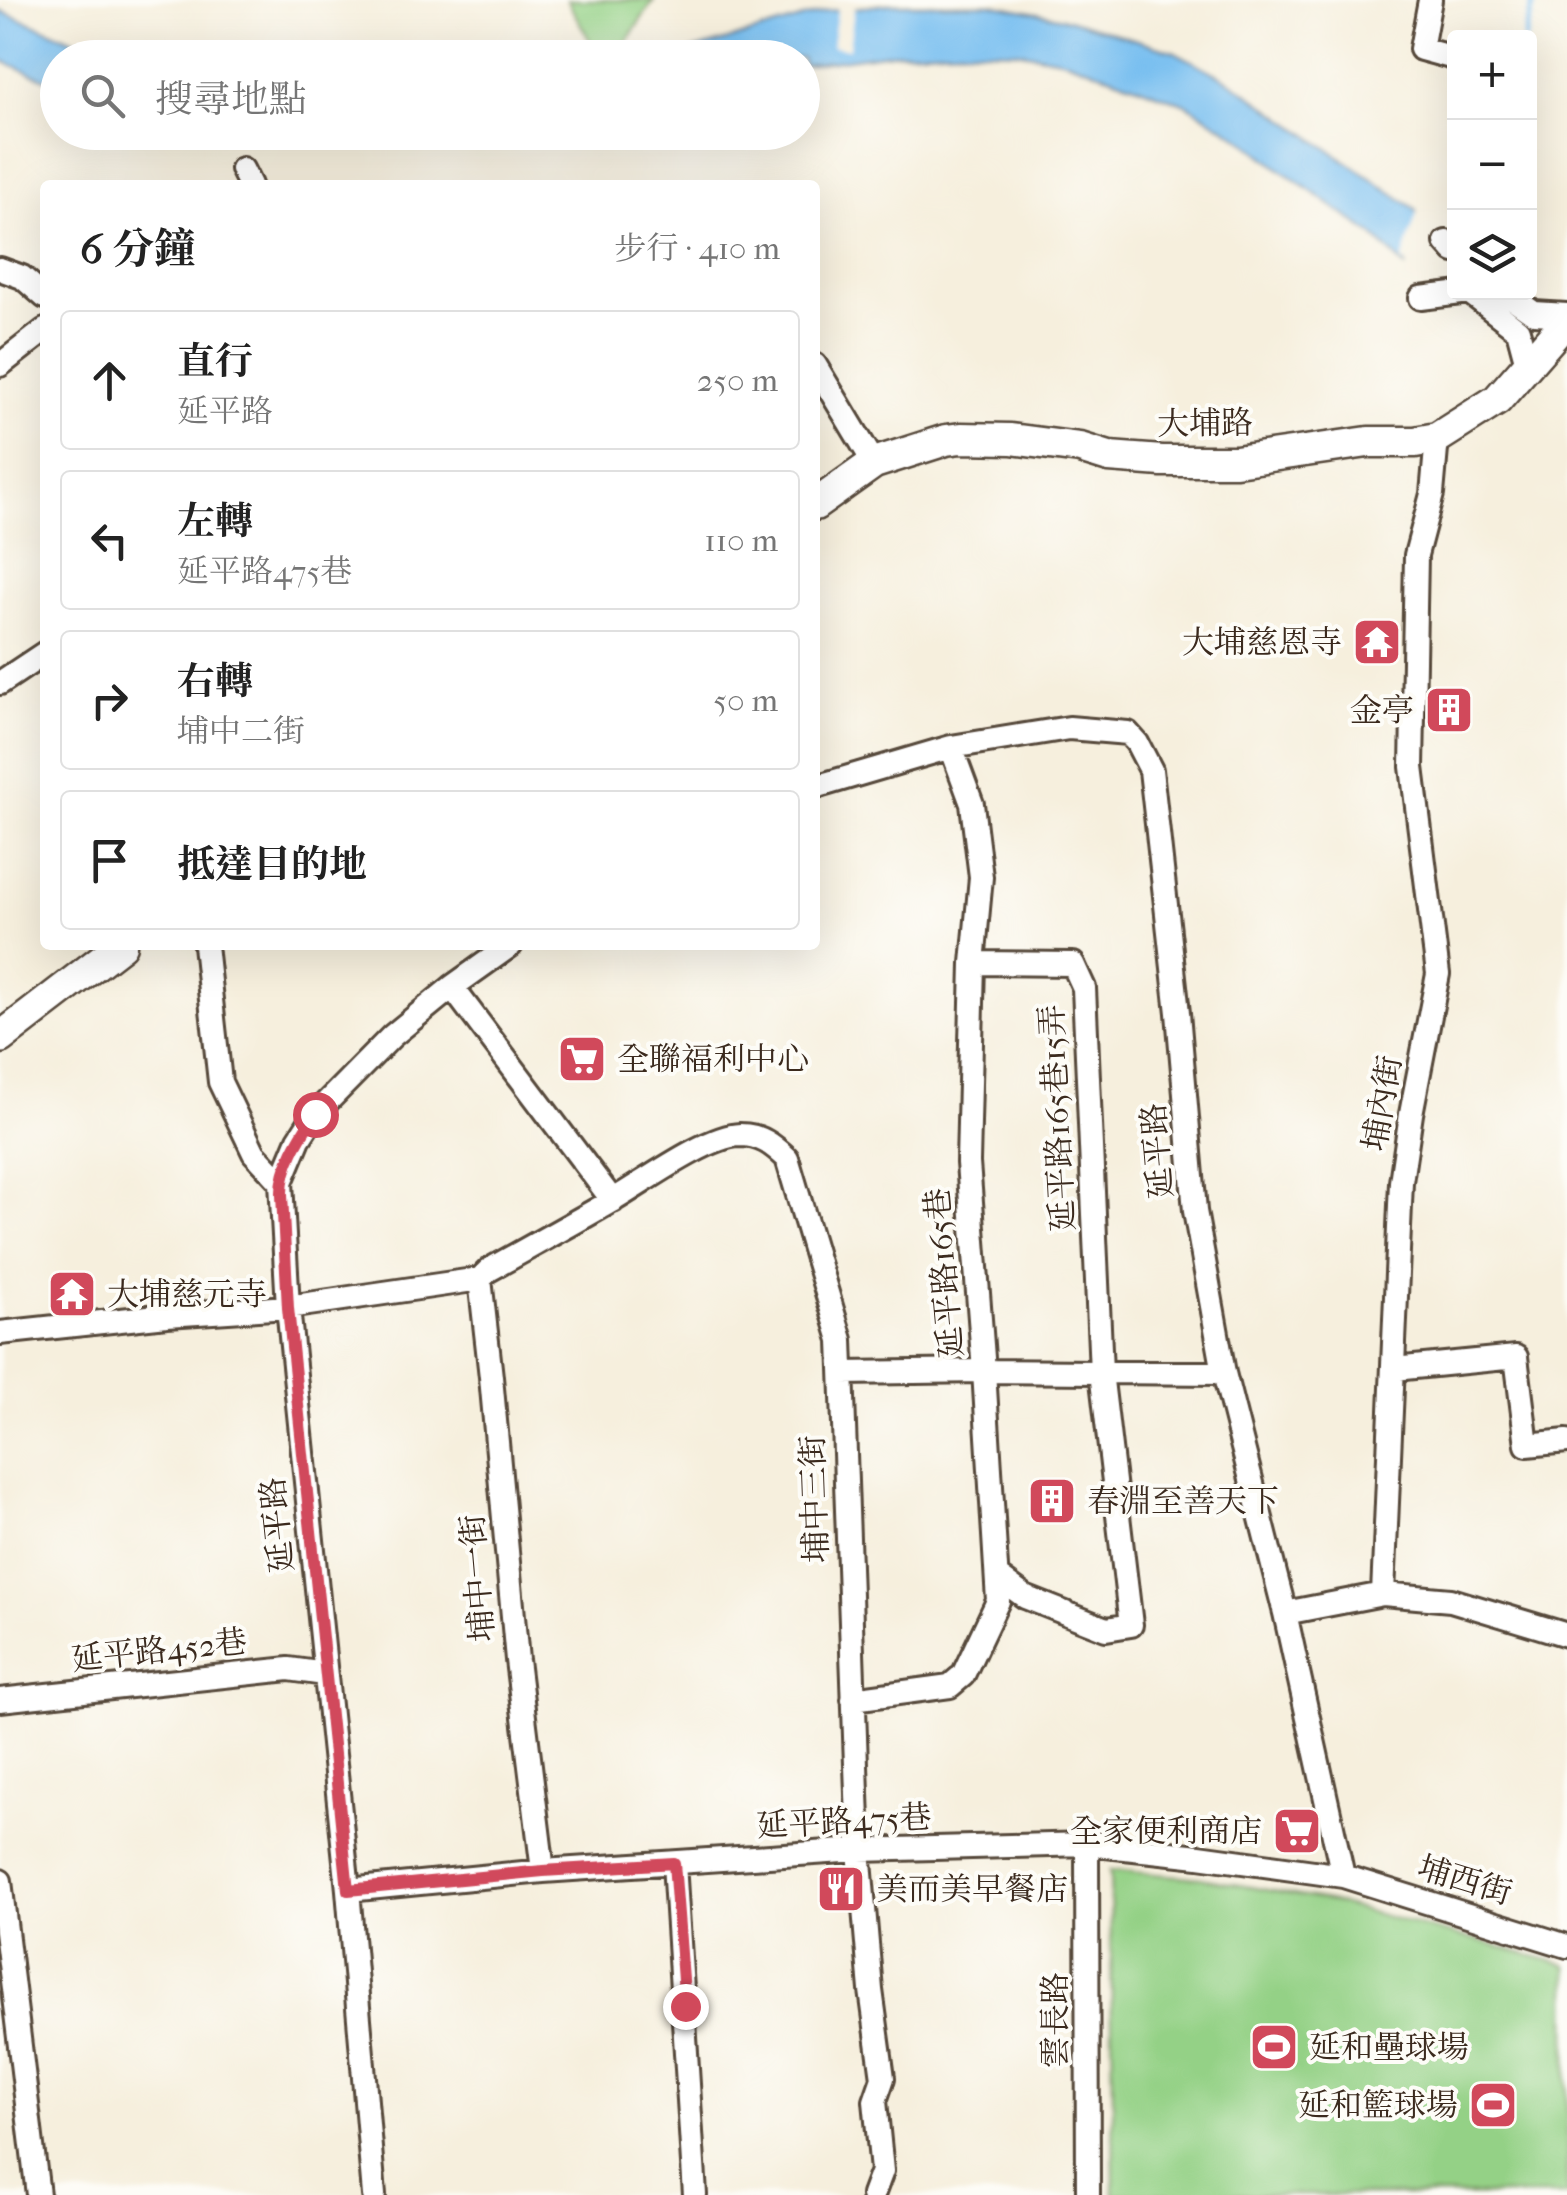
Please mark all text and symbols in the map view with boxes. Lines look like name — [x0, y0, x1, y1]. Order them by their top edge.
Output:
map controls — [1447, 30, 1537, 300]
button: + — [1447, 30, 1537, 120]
search box — [40, 40, 820, 150]
icon: search — [75, 68, 130, 123]
text: 搜尋地點 — [155, 77, 307, 122]
button: − — [1447, 120, 1537, 210]
button: layers — [1447, 210, 1537, 300]
text: 6 分鐘 — [80, 225, 196, 274]
text: 步行 · 410 m — [615, 230, 780, 267]
text: 直行 — [177, 339, 253, 384]
icon: ahead — [82, 353, 137, 408]
text: 250 m — [697, 362, 778, 399]
text: 延平路 — [177, 393, 273, 430]
street label: 大埔路 — [1157, 404, 1253, 443]
text: 左轉 — [177, 499, 253, 544]
icon: left — [82, 513, 137, 568]
text: 110 m — [704, 522, 778, 559]
text: 延平路475巷 — [177, 553, 352, 590]
temple icon: 大埔慈恩寺 — [1351, 616, 1403, 668]
place label: 大埔慈恩寺 — [1182, 624, 1342, 661]
text: 右轉 — [177, 659, 253, 704]
icon: right — [82, 673, 137, 728]
text: 50 m — [713, 682, 778, 719]
building icon: 金亭 — [1423, 684, 1475, 736]
place label: 金亭 — [1350, 692, 1414, 729]
text: 埔中二街 — [177, 713, 305, 750]
icon: arrive — [82, 833, 137, 888]
text: 抵達目的地 — [177, 842, 367, 887]
street label: 延平路165巷15弄 — [1033, 1003, 1082, 1233]
supermarket icon: 全聯福利中心 — [556, 1033, 608, 1085]
place label: 全聯福利中心 — [617, 1041, 809, 1078]
street label: 埔內街 — [1356, 1053, 1409, 1154]
route start — [293, 1092, 339, 1138]
street label: 延平路 — [1135, 1102, 1180, 1200]
street label: 延平路165巷 — [919, 1186, 970, 1359]
temple icon: 大埔慈元寺 — [46, 1268, 98, 1320]
place label: 大埔慈元寺 — [107, 1276, 267, 1313]
street label: 埔中三街 — [794, 1434, 835, 1564]
street label: 延平路 — [254, 1475, 301, 1575]
building icon: 春淵至善天下 — [1026, 1475, 1078, 1527]
place label: 春淵至善天下 — [1087, 1483, 1279, 1520]
street label: 埔中一街 — [453, 1513, 502, 1643]
street label: 延平路452巷 — [69, 1623, 249, 1678]
street label: 延平路475巷 — [756, 1798, 933, 1845]
supermarket icon: 全家便利商店 — [1271, 1805, 1323, 1857]
place label: 全家便利商店 — [1070, 1813, 1262, 1850]
street label: 埔西街 — [1414, 1849, 1516, 1912]
restaurant icon: 美而美早餐店 — [815, 1863, 867, 1915]
place label: 美而美早餐店 — [876, 1871, 1068, 1908]
street label: 雲長路 — [1037, 1972, 1074, 2068]
route end — [663, 1984, 709, 2030]
sports icon: 延和壘球場 — [1248, 2021, 1300, 2073]
place label: 延和壘球場 — [1309, 2029, 1469, 2066]
sports icon: 延和籃球場 — [1467, 2079, 1519, 2131]
place label: 延和籃球場 — [1298, 2087, 1458, 2124]

